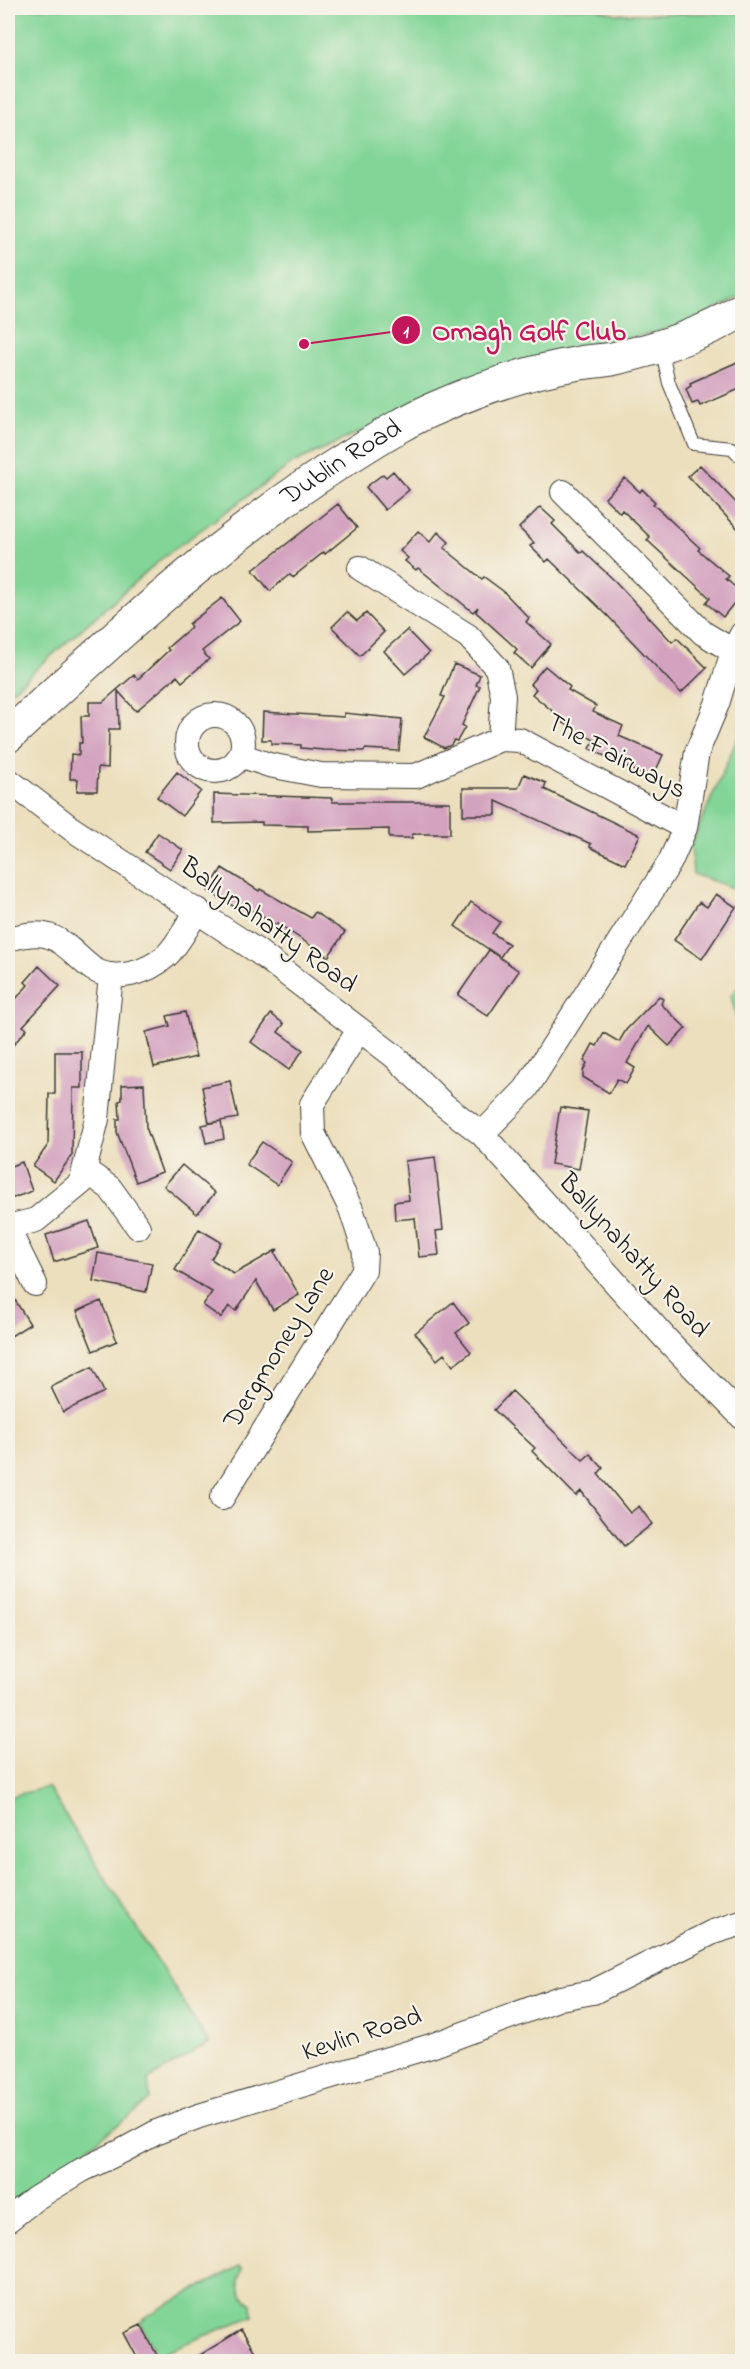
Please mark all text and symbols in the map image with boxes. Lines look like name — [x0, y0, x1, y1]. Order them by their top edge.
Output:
callout: Omagh Golf Club — [391, 307, 638, 353]
text: Omagh Golf Club — [432, 313, 626, 355]
text: 1 — [403, 320, 409, 346]
street label: Dublin Road — [272, 409, 409, 517]
street label: The Fairways — [539, 704, 693, 810]
street label: Ballynahatty Road — [170, 848, 365, 1004]
street label: Ballynahatty Road — [547, 1164, 718, 1347]
street label: Dergmoney Lane — [214, 1259, 346, 1437]
street label: Kevlin Road — [297, 1997, 427, 2073]

